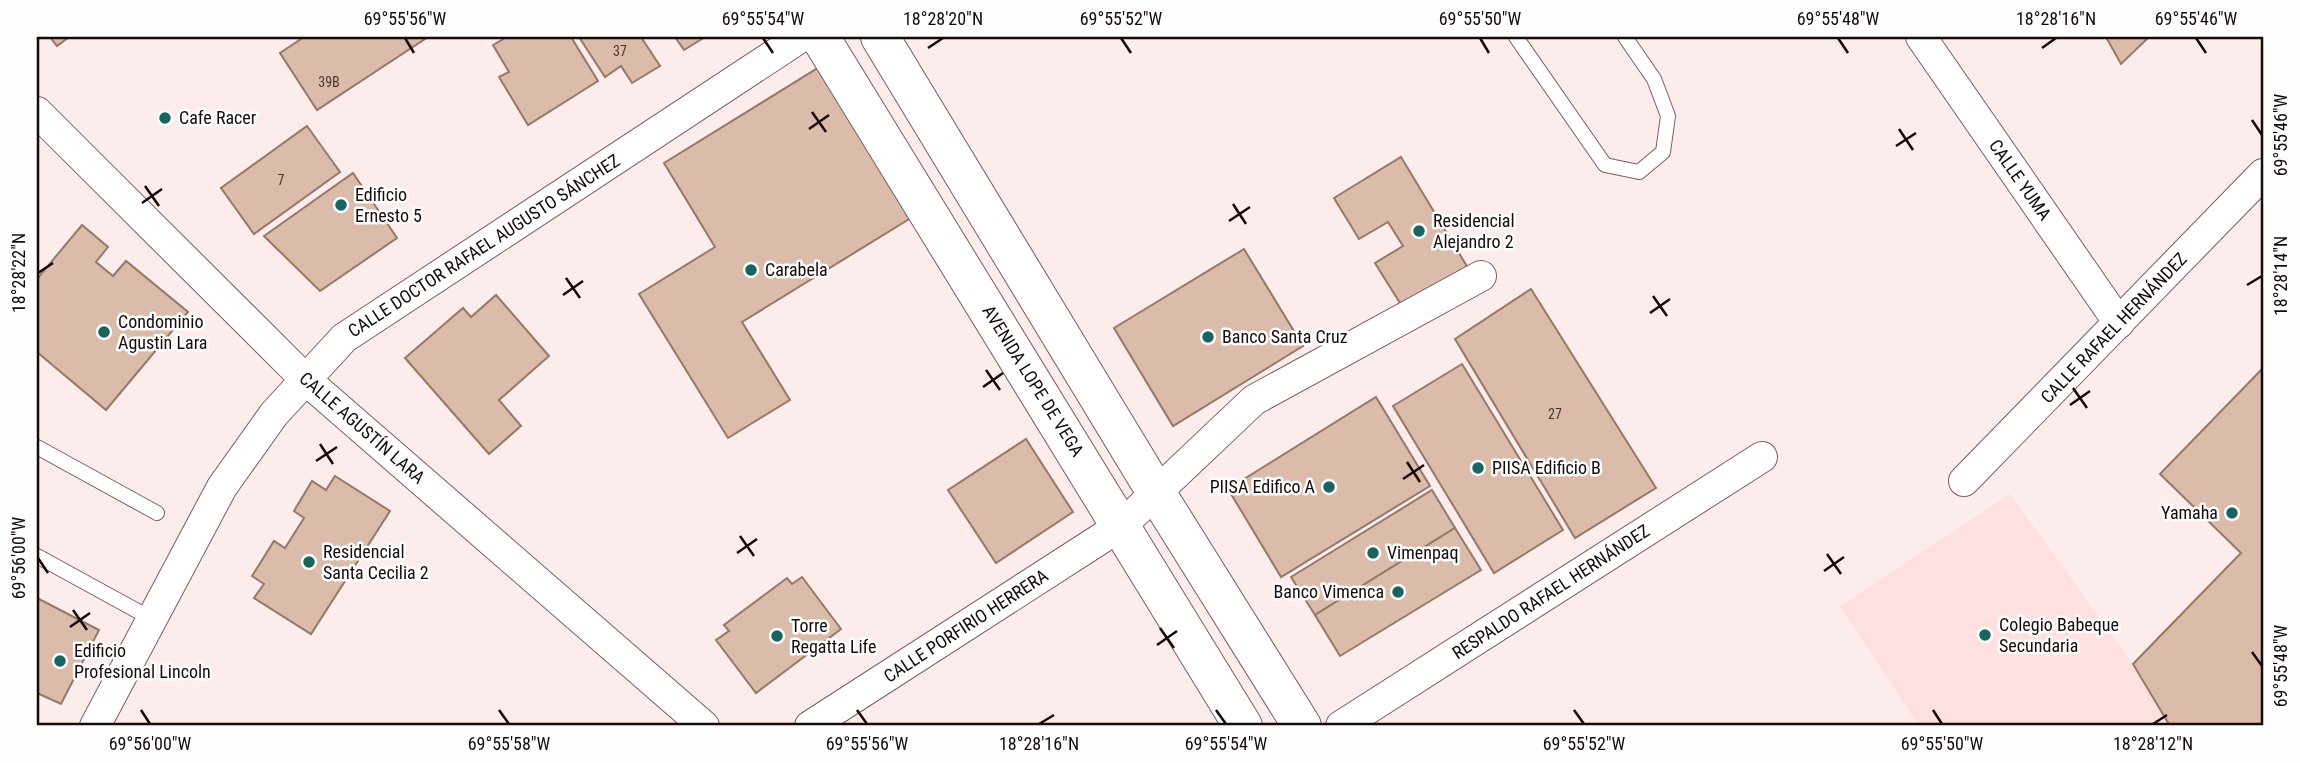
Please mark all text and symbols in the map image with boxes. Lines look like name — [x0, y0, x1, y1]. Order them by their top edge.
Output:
text: 69°55'56"W — [364, 8, 447, 29]
text: 69°55'54"W — [722, 8, 805, 29]
text: 18°28'20"N — [903, 8, 983, 29]
text: 69°55'52"W — [1080, 8, 1163, 29]
text: 69°55'50"W — [1439, 8, 1522, 29]
text: 69°55'48"W — [1797, 8, 1880, 29]
text: 18°28'16"N — [2016, 8, 2096, 29]
text: 69°55'46"W — [2155, 8, 2238, 29]
house number: 37 — [613, 43, 627, 59]
house number: 39B — [318, 74, 340, 90]
text: 69°55'46"W — [2270, 93, 2291, 176]
place label: Cafe Racer — [179, 107, 257, 128]
marker: Cafe Racer — [157, 110, 173, 126]
street label: CALLE YUMA — [1985, 135, 2056, 225]
street label: CALLE DOCTOR RAFAEL AUGUSTO SÁNCHEZ — [344, 150, 623, 341]
house number: 7 — [278, 172, 285, 188]
place label: Edificio Ernesto 5 — [355, 184, 422, 226]
marker: Edificio Ernesto 5 — [333, 197, 349, 213]
place label: Residencial Alejandro 2 — [1433, 210, 1515, 252]
marker: Residencial Alejandro 2 — [1411, 223, 1427, 239]
text: 18°28'22"N — [8, 233, 29, 313]
text: 18°28'14"N — [2270, 236, 2291, 316]
street label: CALLE RAFAEL HERNÁNDEZ — [2036, 248, 2191, 407]
place label: Carabela — [765, 259, 828, 280]
marker: Carabela — [743, 262, 759, 278]
street label: AVENIDA LOPE DE VEGA — [978, 301, 1089, 461]
place label: Condominio Agustin Lara — [118, 311, 207, 353]
marker: Condominio Agustin Lara — [96, 324, 112, 340]
place label: Banco Santa Cruz — [1222, 326, 1348, 347]
marker: Banco Santa Cruz — [1200, 329, 1216, 345]
street label: CALLE AGUSTÍN LARA — [295, 367, 430, 488]
house number: 27 — [1548, 406, 1562, 422]
place label: PIISA Edificio B — [1492, 457, 1601, 478]
marker: PIISA Edificio B — [1470, 460, 1486, 476]
place label: PIISA Edifico A — [1210, 476, 1316, 497]
marker: PIISA Edifico A — [1321, 479, 1337, 495]
place label: Yamaha — [2161, 502, 2218, 523]
marker: Yamaha — [2224, 505, 2240, 521]
text: 69°56'00"W — [8, 516, 29, 599]
street label: RESPALDO RAFAEL HERNÁNDEZ — [1448, 520, 1653, 663]
place label: Residencial Santa Cecilia 2 — [323, 541, 429, 583]
place label: Vimenpaq — [1387, 542, 1458, 563]
marker: Vimenpaq — [1365, 545, 1381, 561]
marker: Residencial Santa Cecilia 2 — [301, 554, 317, 570]
street label: CALLE PORFIRIO HERRERA — [880, 564, 1052, 687]
place label: Banco Vimenca — [1273, 581, 1384, 602]
marker: Banco Vimenca — [1390, 584, 1406, 600]
place label: Colegio Babeque Secundaria — [1999, 614, 2119, 656]
place label: Torre Regatta Life — [791, 615, 877, 657]
text: 69°55'48"W — [2270, 624, 2291, 707]
marker: Colegio Babeque Secundaria — [1977, 627, 1993, 643]
marker: Torre Regatta Life — [769, 628, 785, 644]
place label: Edificio Profesional Lincoln — [74, 640, 211, 682]
marker: Edificio Profesional Lincoln — [52, 653, 68, 669]
text: 69°56'00"W — [109, 733, 192, 754]
text: 69°55'58"W — [468, 733, 551, 754]
text: 69°55'56"W — [826, 733, 909, 754]
text: 18°28'16"N — [999, 733, 1079, 754]
text: 69°55'54"W — [1185, 733, 1268, 754]
text: 69°55'52"W — [1543, 733, 1626, 754]
text: 69°55'50"W — [1901, 733, 1984, 754]
text: 18°28'12"N — [2113, 733, 2193, 754]

